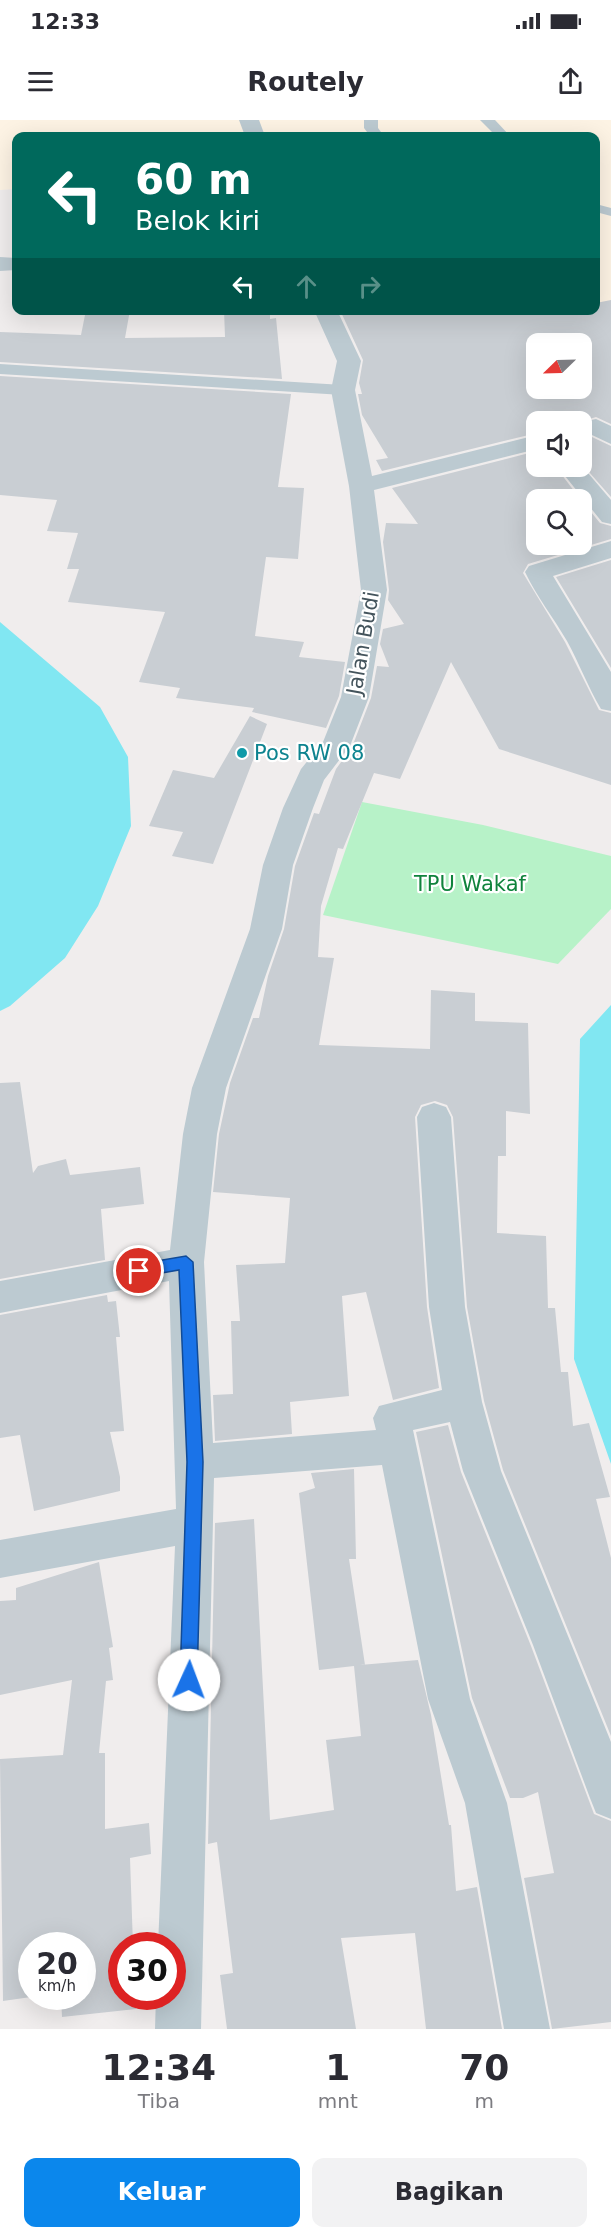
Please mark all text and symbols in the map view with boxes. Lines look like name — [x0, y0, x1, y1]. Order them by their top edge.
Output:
text: 12:33 — [30, 9, 100, 34]
icon: menu — [24, 65, 57, 98]
icon: share — [554, 65, 587, 98]
text: Routely — [247, 66, 364, 97]
text: 60 m — [135, 155, 252, 204]
icon: left — [36, 156, 114, 234]
text: Belok kiri — [135, 205, 260, 236]
icon: left — [227, 270, 260, 303]
icon: ahead — [290, 270, 323, 303]
icon: right — [353, 270, 386, 303]
north arrow — [526, 333, 592, 399]
map controls — [526, 333, 592, 555]
button: sound — [526, 411, 592, 477]
button: search — [526, 489, 592, 555]
street label: Jalan Budi — [342, 589, 384, 699]
place label: Pos RW 08 — [254, 741, 364, 765]
marker: Pos RW 08 — [235, 746, 249, 760]
park label: TPU Wakaf — [413, 872, 527, 896]
pin — [113, 1245, 164, 1296]
icon: arrive — [122, 1254, 155, 1287]
position arrow — [157, 1648, 221, 1712]
speed limit sign: 30 — [108, 1932, 186, 2010]
text: 20 — [36, 1946, 78, 1981]
text: km/h — [38, 1977, 76, 1995]
text: 12:34 — [102, 2047, 216, 2088]
text: 1 — [325, 2047, 350, 2088]
text: 70 — [459, 2047, 509, 2088]
text: Tiba — [138, 2089, 180, 2113]
text: mnt — [318, 2089, 358, 2113]
text: m — [475, 2089, 494, 2113]
button: Keluar — [24, 2158, 300, 2227]
button: Bagikan — [312, 2158, 587, 2227]

